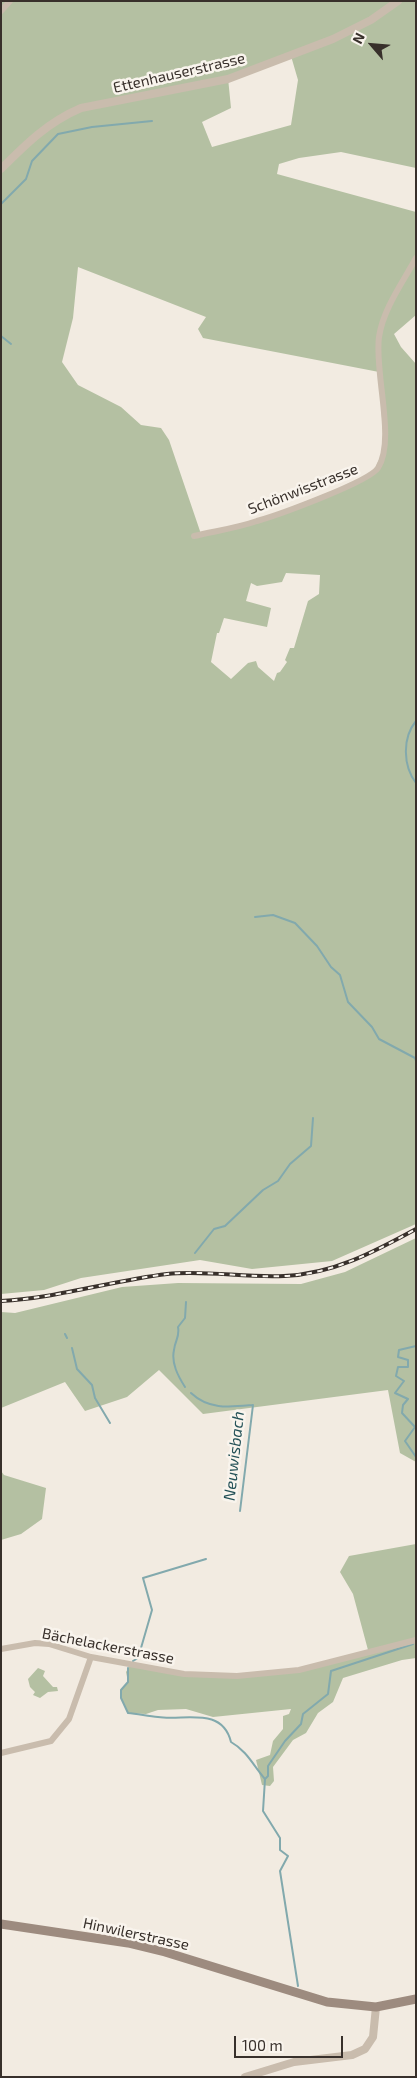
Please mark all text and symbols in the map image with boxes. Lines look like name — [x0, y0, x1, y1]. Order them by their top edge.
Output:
north arrow — [347, 20, 397, 70]
text: N — [348, 30, 368, 46]
street label: Ettenhauserstrasse — [111, 49, 247, 97]
street label: Schönwisstrasse — [245, 460, 361, 518]
water label: Neuwisbach — [220, 1410, 248, 1502]
street label: Bächelackerstrasse — [41, 1624, 175, 1668]
street label: Hinwilerstrasse — [81, 1914, 191, 1954]
scale bar — [237, 2026, 346, 2058]
text: 100 m — [242, 2036, 283, 2054]

